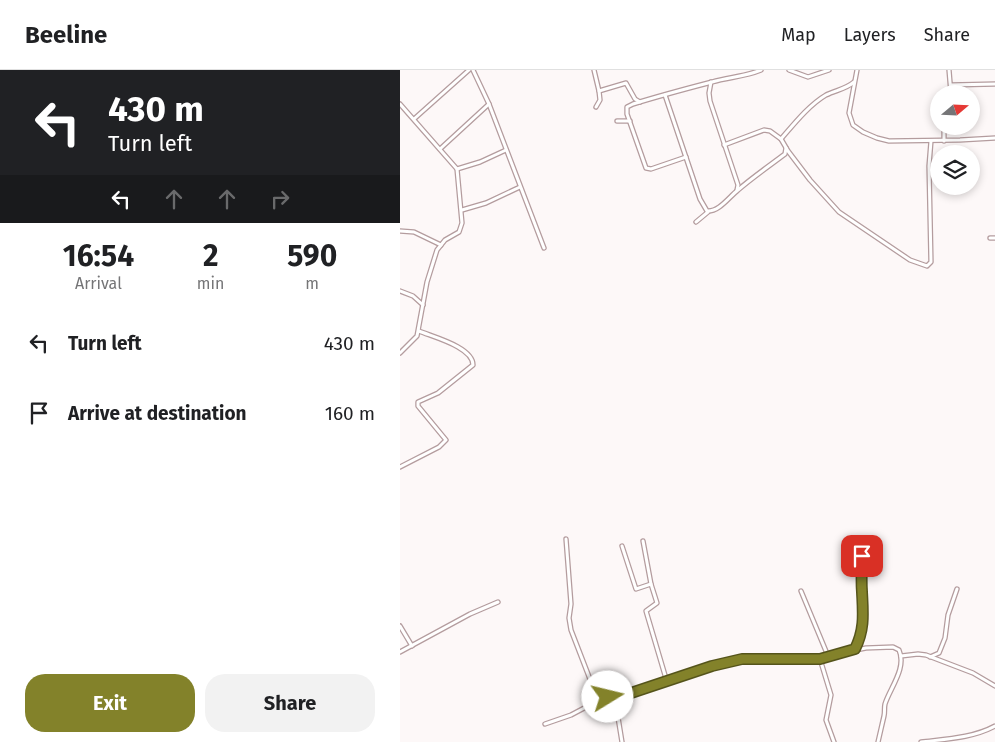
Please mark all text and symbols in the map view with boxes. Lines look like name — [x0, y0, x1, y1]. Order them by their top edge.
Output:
text: Beeline — [25, 21, 107, 49]
text: Map — [781, 24, 816, 46]
text: Layers — [844, 24, 896, 46]
text: Share — [924, 24, 970, 46]
north arrow — [930, 85, 980, 135]
map controls — [930, 85, 980, 195]
text: 430 m — [108, 88, 204, 130]
icon: left — [25, 90, 90, 155]
text: Turn left — [108, 130, 192, 157]
button: layers — [930, 145, 980, 195]
icon: left — [107, 185, 135, 213]
icon: ahead — [160, 185, 188, 213]
icon: ahead — [213, 185, 241, 213]
icon: right — [266, 185, 294, 213]
text: 16:54 — [63, 238, 134, 274]
text: 2 — [203, 238, 218, 274]
text: 590 — [287, 238, 337, 274]
text: Arrival — [75, 274, 122, 293]
text: min — [197, 274, 224, 293]
text: m — [305, 274, 319, 293]
icon: left — [25, 329, 53, 357]
text: Turn left — [68, 332, 142, 355]
text: 430 m — [324, 332, 375, 355]
icon: arrive — [25, 399, 53, 427]
text: Arrive at destination — [68, 402, 247, 425]
text: 160 m — [325, 402, 375, 425]
pin — [841, 535, 883, 577]
icon: arrive — [848, 542, 876, 570]
position arrow — [581, 670, 633, 722]
button: Exit — [25, 674, 195, 732]
button: Share — [205, 674, 375, 732]

